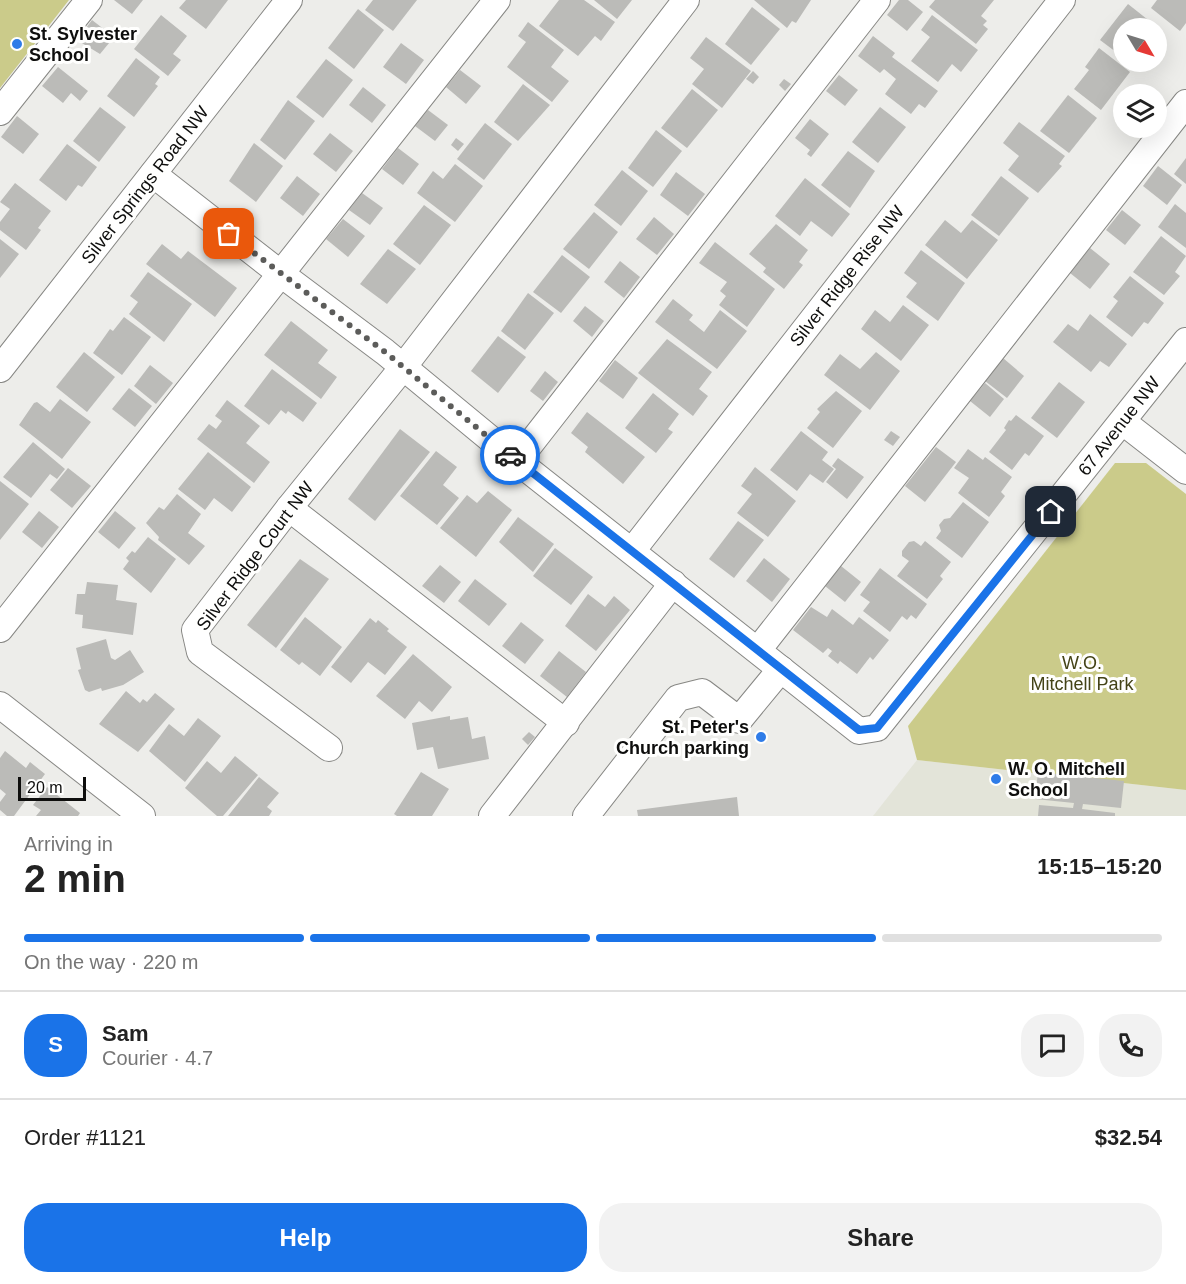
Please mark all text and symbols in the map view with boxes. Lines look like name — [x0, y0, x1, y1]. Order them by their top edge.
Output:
north arrow — [1113, 18, 1167, 72]
map controls — [1113, 18, 1167, 138]
place label: St. Sylvester School — [29, 24, 137, 65]
marker: St. Sylvester School — [10, 37, 24, 51]
button: layers — [1113, 84, 1167, 138]
street label: Silver Springs Road NW — [77, 102, 213, 268]
street label: Silver Ridge Rise NW — [786, 202, 908, 350]
pin — [203, 208, 254, 259]
icon: bag — [212, 217, 245, 250]
street label: 67 Avenue NW — [1074, 373, 1164, 479]
courier — [480, 425, 540, 485]
icon: car — [494, 439, 527, 472]
street label: Silver Ridge Court NW — [193, 478, 317, 634]
pin — [1025, 486, 1076, 537]
icon: home — [1034, 495, 1067, 528]
park label: W.O. Mitchell Park — [1030, 653, 1135, 694]
place label: St. Peter's Church parking — [616, 717, 749, 758]
marker: St. Peter's Church parking — [754, 730, 768, 744]
place label: W. O. Mitchell School — [1008, 759, 1125, 800]
marker: W. O. Mitchell School — [989, 772, 1003, 786]
scale bar — [18, 774, 86, 802]
text: 20 m — [27, 779, 63, 796]
text: Arriving in — [24, 833, 113, 855]
text: 15:15–15:20 — [1037, 854, 1162, 879]
text: 2 min — [24, 857, 126, 900]
text: On the way · 220 m — [24, 951, 199, 973]
button: chat — [1021, 1014, 1084, 1077]
button: phone — [1099, 1014, 1162, 1077]
text: Sam — [102, 1021, 148, 1046]
text: S — [48, 1032, 63, 1057]
text: Courier · 4.7 — [102, 1047, 213, 1069]
text: Order #1121 — [24, 1125, 146, 1150]
text: $32.54 — [1095, 1125, 1162, 1150]
button: Help — [24, 1203, 587, 1272]
button: Share — [599, 1203, 1162, 1272]

